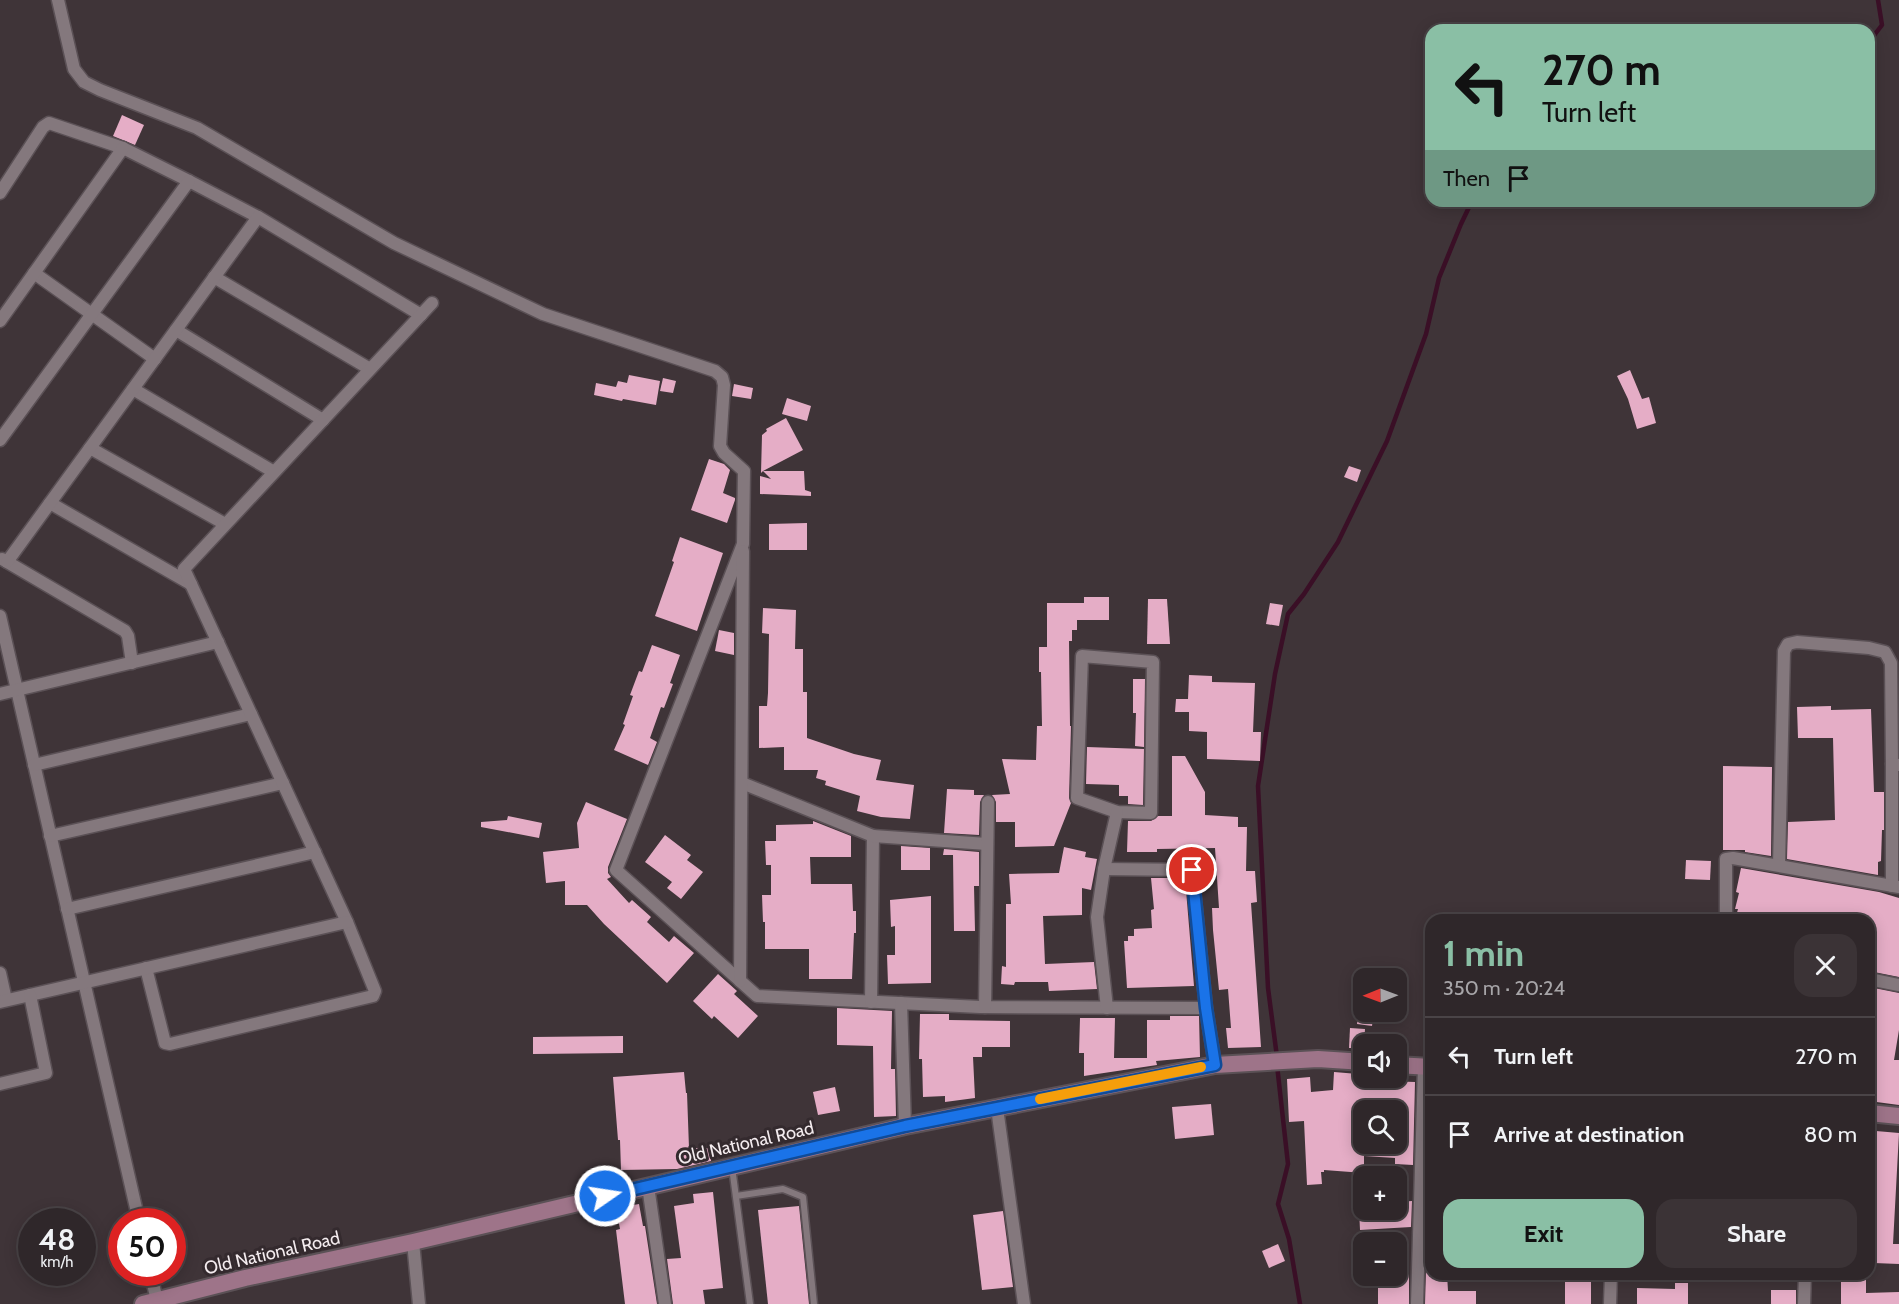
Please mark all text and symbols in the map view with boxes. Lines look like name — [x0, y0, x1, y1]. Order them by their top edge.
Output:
text: 270 m — [1542, 44, 1661, 96]
icon: left — [1443, 48, 1521, 126]
text: Turn left — [1542, 96, 1636, 129]
icon: arrive — [1502, 162, 1535, 195]
text: Then — [1443, 165, 1490, 192]
pin — [1166, 844, 1217, 895]
icon: arrive — [1175, 853, 1208, 886]
text: 1 min — [1443, 931, 1524, 975]
button: close — [1794, 934, 1857, 997]
north arrow — [1353, 968, 1407, 1022]
map controls — [1353, 968, 1407, 1286]
text: 350 m · 20:24 — [1443, 976, 1565, 1000]
button: sound — [1353, 1034, 1407, 1088]
icon: left — [1443, 1040, 1476, 1073]
text: Turn left — [1494, 1043, 1573, 1070]
text: 270 m — [1795, 1043, 1857, 1070]
button: search — [1353, 1100, 1407, 1154]
street label: Old National Road — [676, 1117, 816, 1169]
icon: arrive — [1443, 1118, 1476, 1151]
text: Arrive at destination — [1494, 1121, 1684, 1148]
text: 80 m — [1804, 1121, 1857, 1148]
position arrow — [573, 1164, 637, 1228]
button: + — [1353, 1166, 1407, 1220]
button: Exit — [1443, 1199, 1644, 1268]
button: Share — [1656, 1199, 1857, 1268]
speed limit sign: 50 — [108, 1208, 186, 1286]
text: 48 — [39, 1221, 75, 1258]
street label: Old National Road — [202, 1227, 342, 1279]
button: − — [1353, 1232, 1407, 1286]
text: km/h — [41, 1253, 73, 1271]

